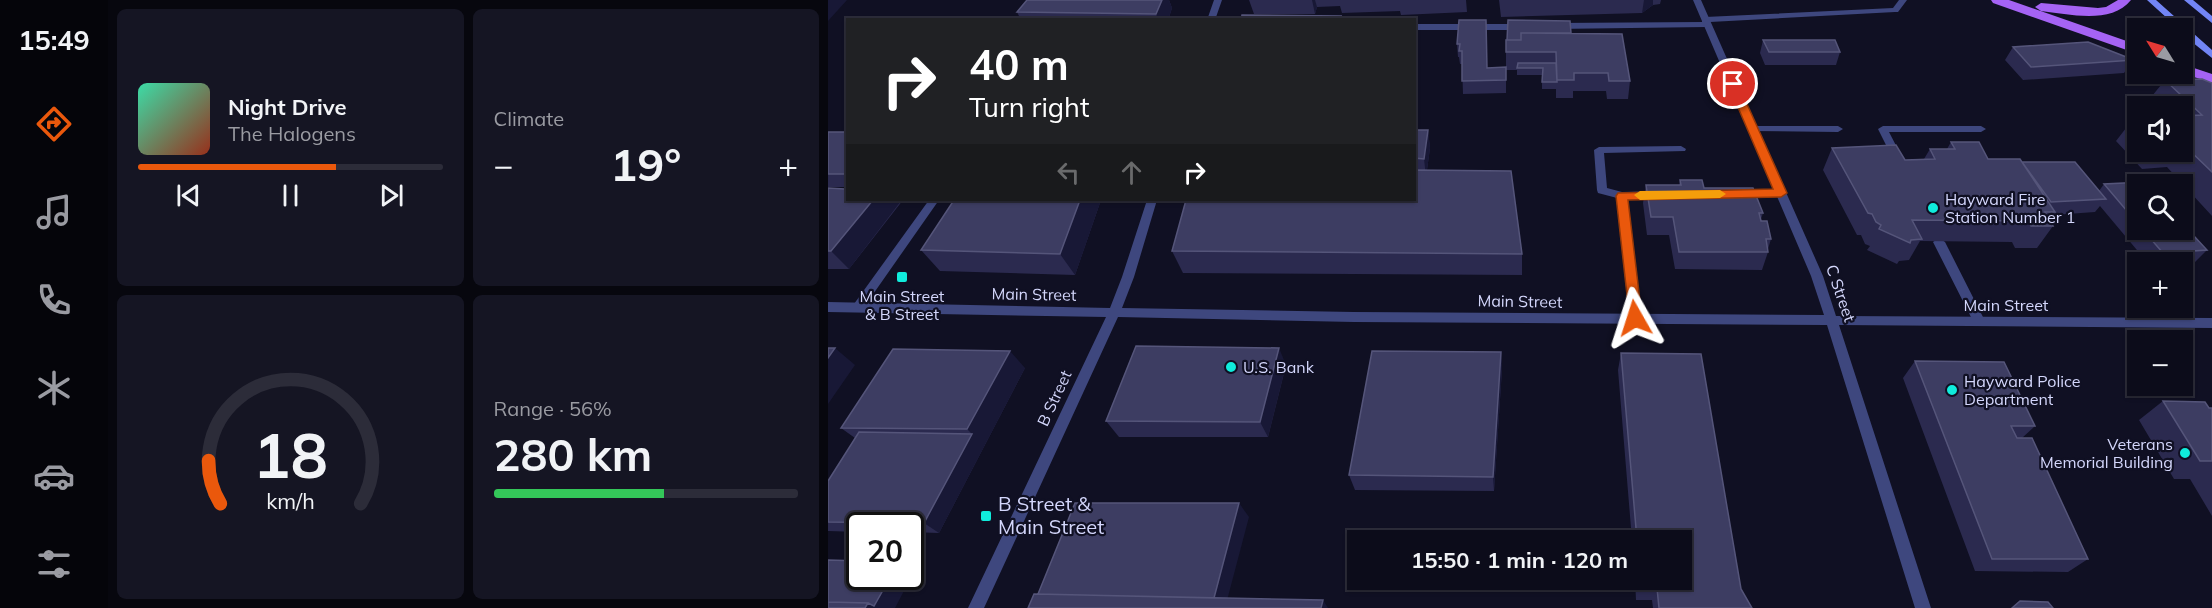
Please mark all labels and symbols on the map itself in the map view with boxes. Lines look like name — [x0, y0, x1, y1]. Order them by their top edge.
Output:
north arrow — [2127, 18, 2193, 84]
pin — [1707, 58, 1758, 109]
place label: Hayward Fire Station Number 1 — [1945, 189, 2075, 227]
marker: Hayward Fire Station Number 1 — [1926, 201, 1940, 215]
street label: C Street — [1822, 262, 1860, 325]
marker: Main Street & B Street — [895, 270, 909, 284]
street label: Main Street — [991, 283, 1077, 305]
place label: Main Street & B Street — [860, 286, 945, 324]
position arrow — [1603, 286, 1667, 350]
street label: Main Street — [1477, 290, 1563, 312]
street label: Main Street — [1964, 295, 2049, 315]
place label: U.S. Bank — [1243, 357, 1315, 377]
marker: U.S. Bank — [1224, 360, 1238, 374]
street label: B Street — [1032, 367, 1076, 429]
place label: Hayward Police Department — [1964, 371, 2081, 409]
marker: Hayward Police Department — [1945, 383, 1959, 397]
place label: Veterans Memorial Building — [2040, 434, 2173, 472]
marker: Veterans Memorial Building — [2178, 446, 2192, 460]
place label: B Street & Main Street — [998, 491, 1104, 539]
marker: B Street & Main Street — [979, 509, 993, 523]
speed limit sign: 20 — [846, 512, 924, 590]

